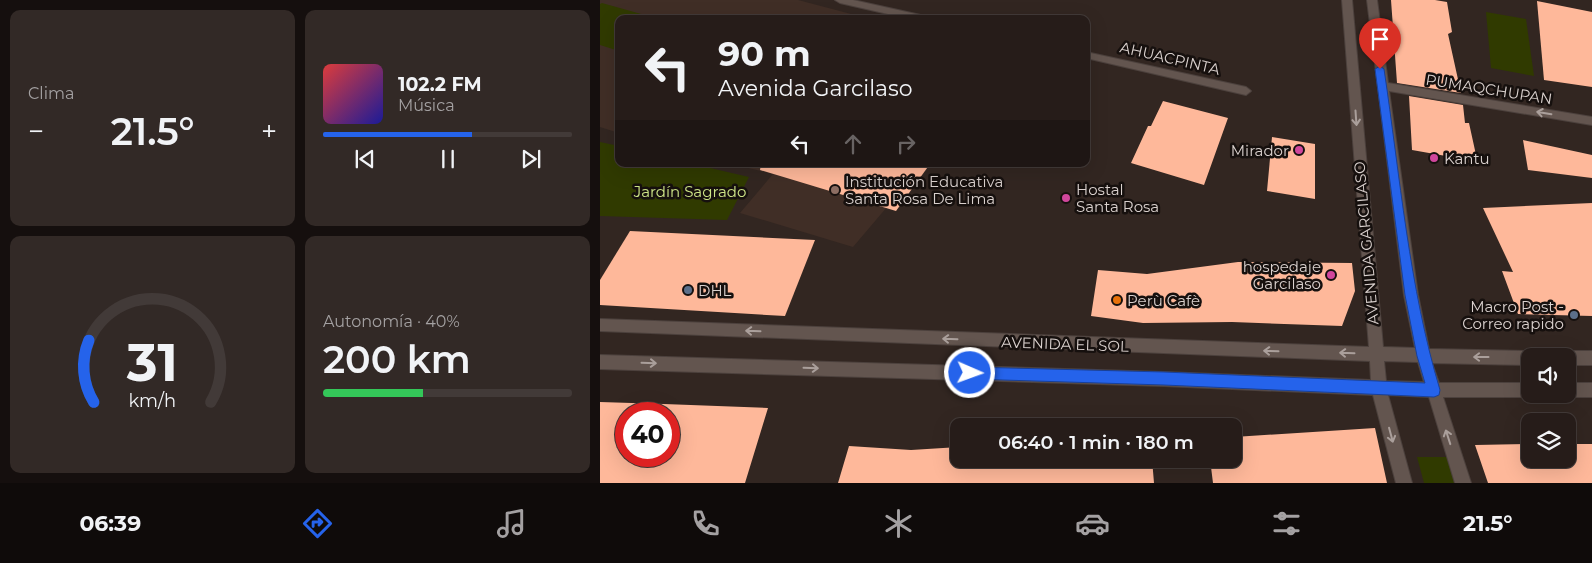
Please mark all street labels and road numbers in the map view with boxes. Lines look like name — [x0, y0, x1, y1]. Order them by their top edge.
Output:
street label: AHUACPINTA — [1118, 37, 1222, 79]
street label: PUMAQCHUPAN — [1424, 70, 1554, 108]
street label: AVENIDA GARCILASO — [1349, 161, 1383, 325]
street label: AVENIDA EL SOL — [1001, 332, 1129, 356]

